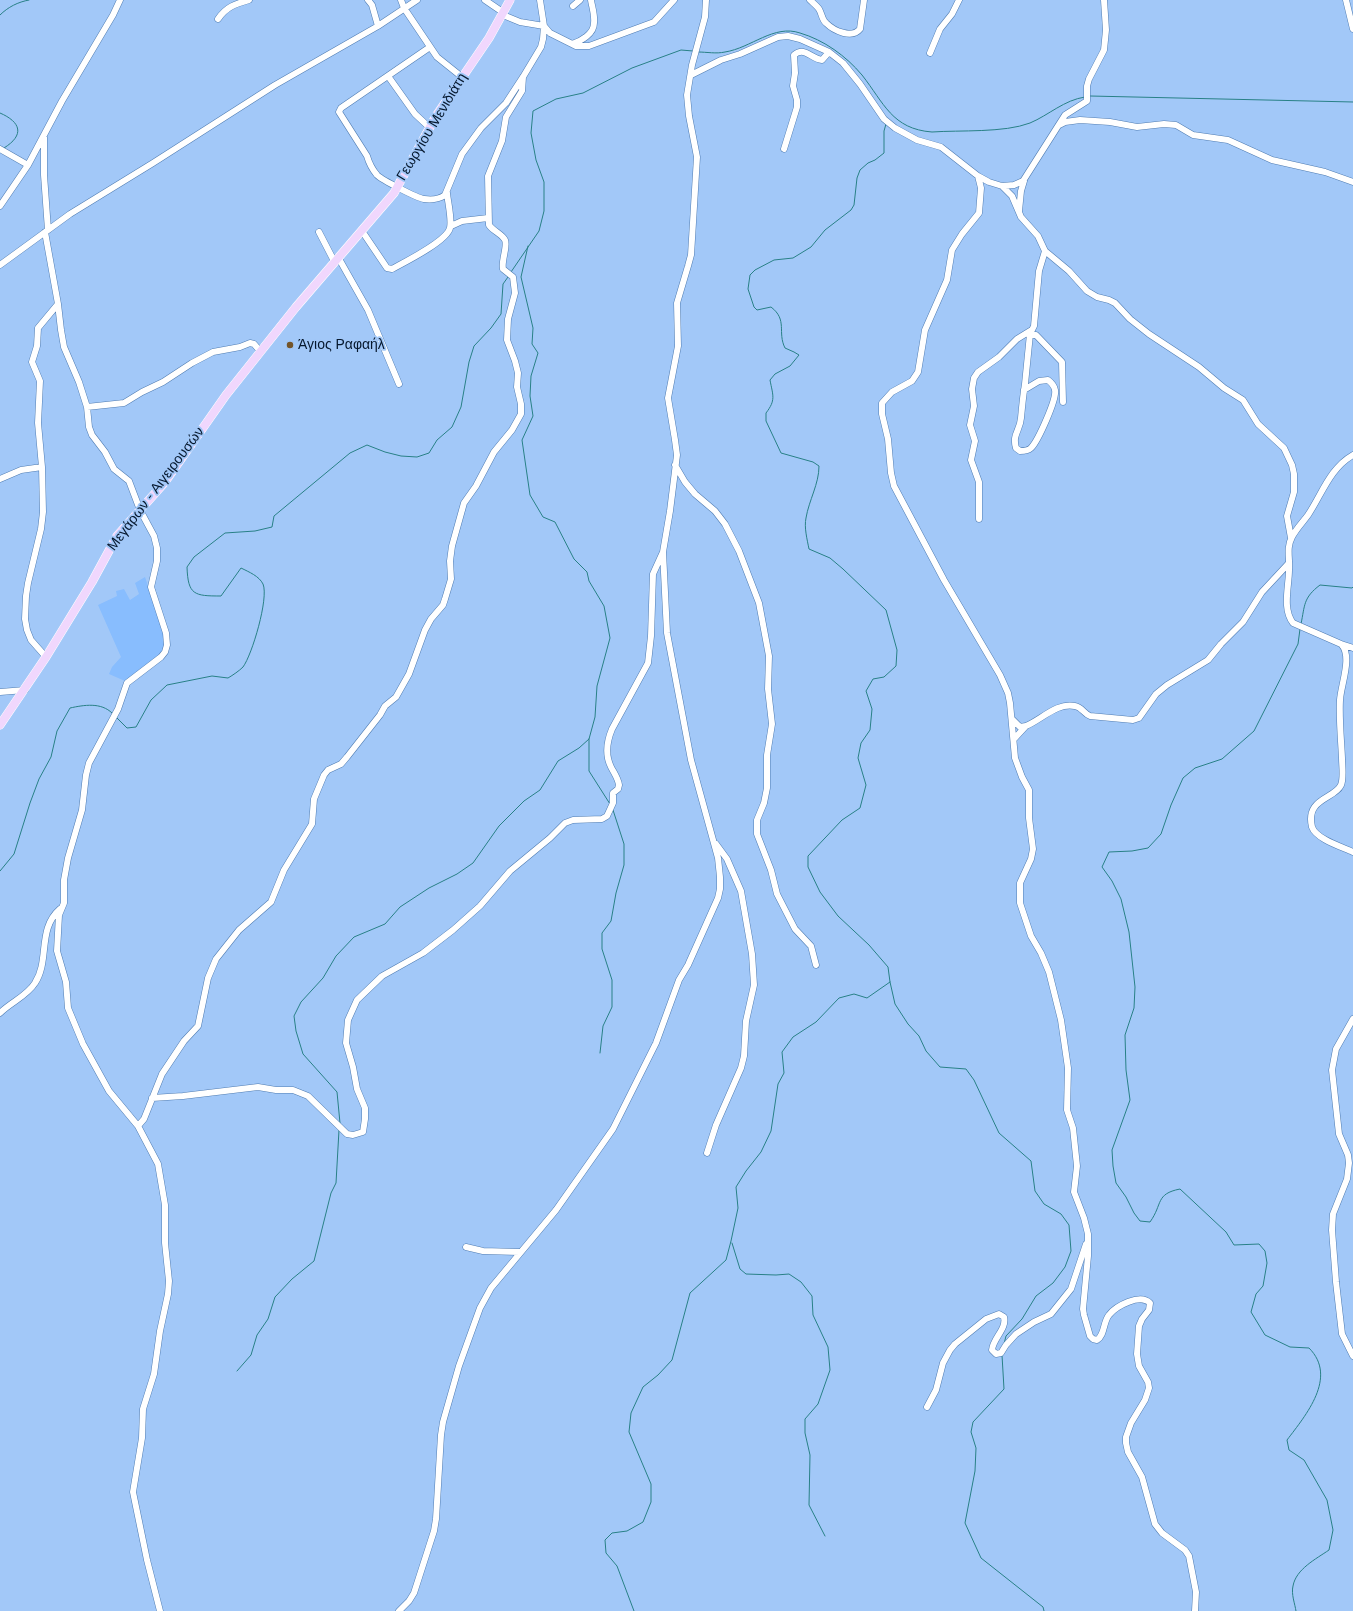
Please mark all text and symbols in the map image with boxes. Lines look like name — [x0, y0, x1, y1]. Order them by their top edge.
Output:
street label: Γεωργίου Μενιδιάτη — [393, 70, 471, 184]
place label: Άγιος Ραφαήλ — [298, 337, 385, 353]
marker: Άγιος Ραφαήλ — [285, 340, 295, 350]
street label: Μεγάρων - Αιγειρουσών — [104, 424, 208, 554]

